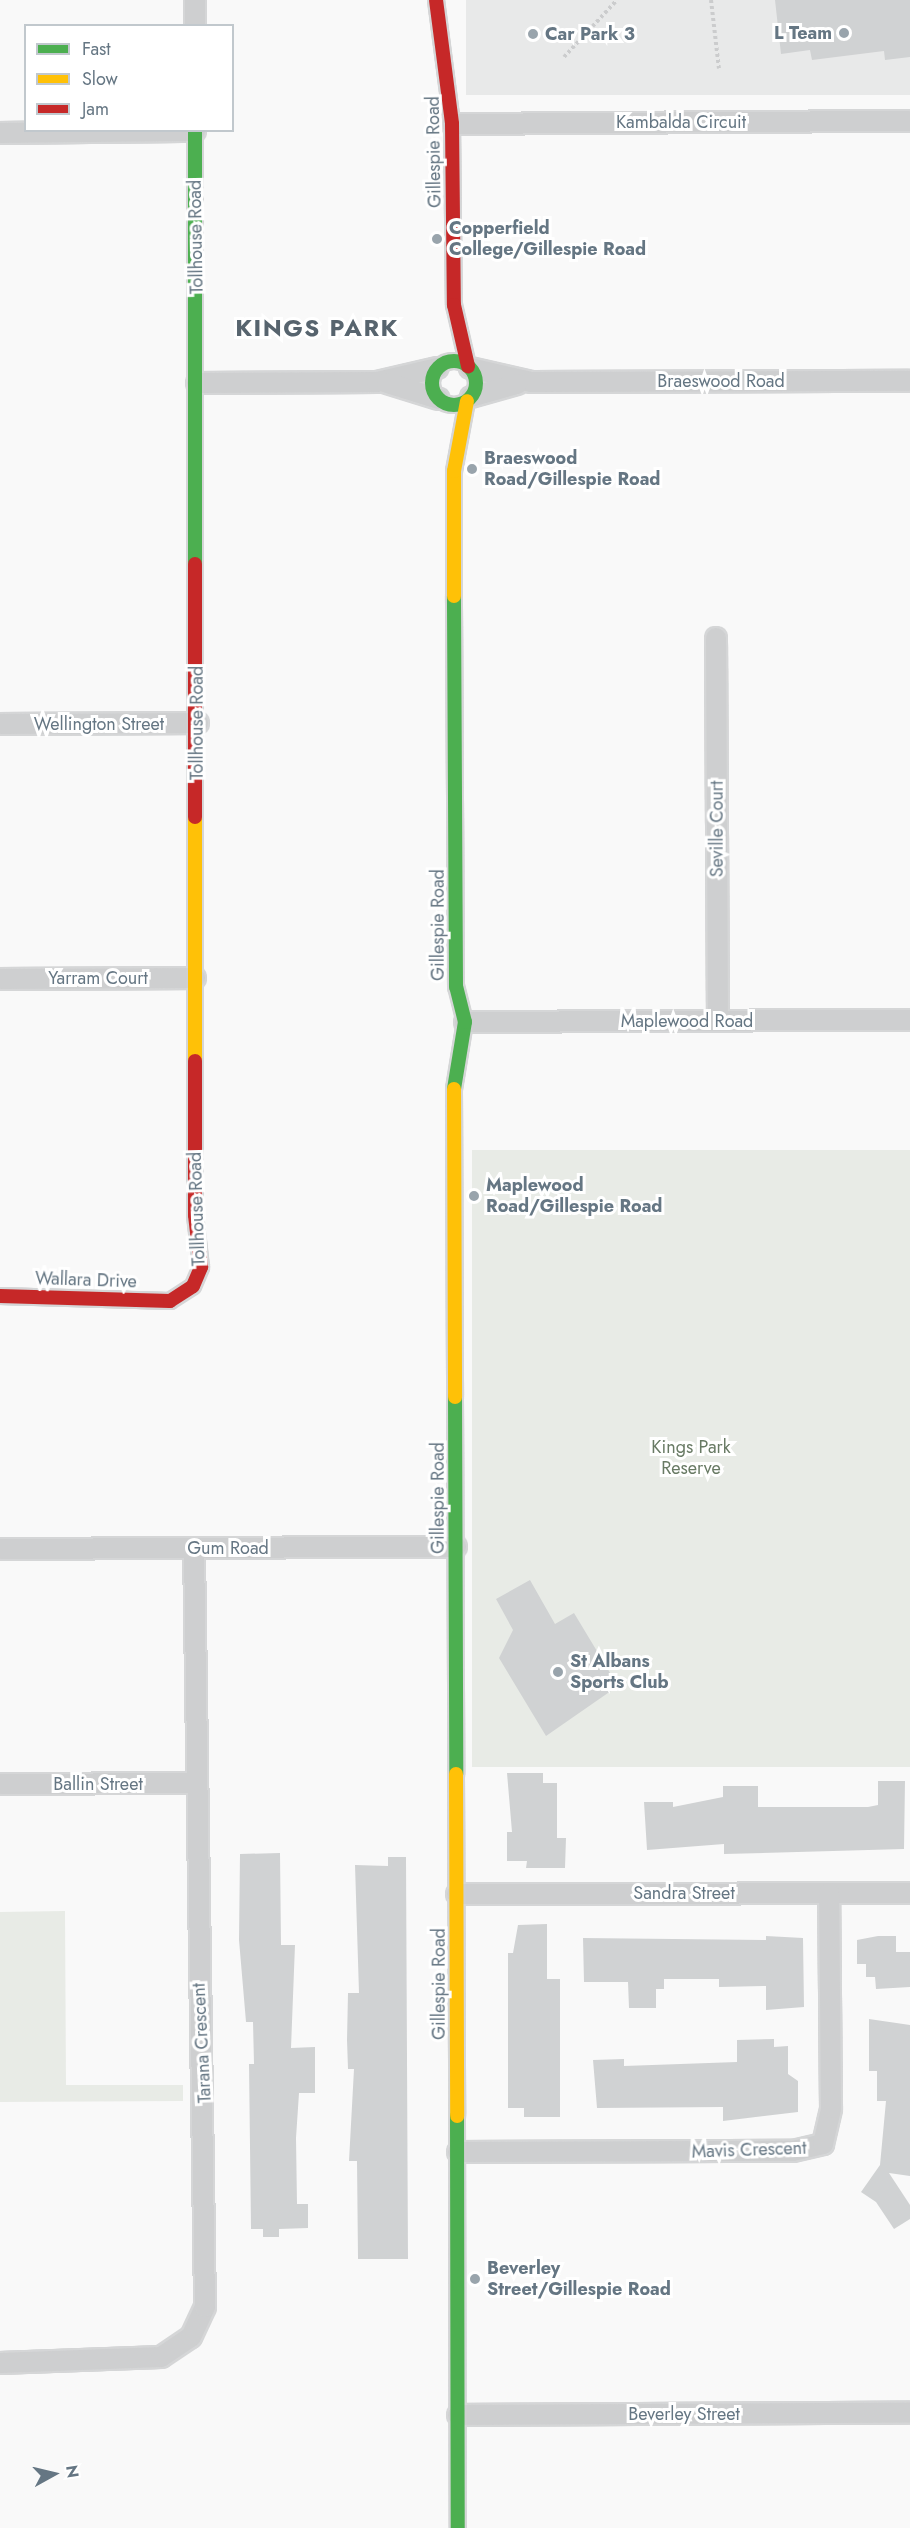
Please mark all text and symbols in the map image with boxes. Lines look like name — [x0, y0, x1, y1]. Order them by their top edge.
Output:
place label: L Team — [774, 22, 832, 44]
place label: Car Park 3 — [545, 23, 635, 45]
legend — [24, 24, 234, 132]
marker: L Team — [837, 26, 851, 40]
marker: Car Park 3 — [526, 27, 540, 41]
text: Fast — [82, 36, 111, 62]
text: Slow — [82, 66, 118, 92]
text: Jam — [82, 96, 109, 122]
street label: Gillespie Road — [422, 96, 446, 208]
street label: Kambalda Circuit — [616, 111, 746, 133]
street label: Tollhouse Road — [184, 180, 208, 294]
place label: Copperfield College/Gillespie Road — [449, 218, 646, 260]
marker: Copperfield College/Gillespie Road — [430, 232, 444, 246]
district label: KINGS PARK — [235, 314, 399, 342]
street label: Braeswood Road — [657, 370, 785, 392]
place label: Braeswood Road/Gillespie Road — [484, 448, 660, 490]
marker: Braeswood Road/Gillespie Road — [465, 462, 479, 476]
street label: Tollhouse Road — [186, 666, 208, 780]
street label: Wellington Street — [34, 713, 164, 735]
street label: Seville Court — [706, 781, 728, 877]
street label: Gillespie Road — [427, 869, 449, 981]
street label: Yarram Court — [48, 967, 148, 989]
street label: Maplewood Road — [621, 1010, 753, 1032]
street label: Tollhouse Road — [184, 1152, 210, 1266]
place label: Maplewood Road/Gillespie Road — [486, 1175, 662, 1218]
marker: Maplewood Road/Gillespie Road — [467, 1189, 481, 1203]
street label: Wallara Drive — [35, 1267, 137, 1293]
park label: Kings Park Reserve — [651, 1437, 731, 1480]
street label: Gillespie Road — [427, 1442, 449, 1554]
street label: Gum Road — [187, 1537, 269, 1559]
place label: St Albans Sports Club — [570, 1651, 669, 1694]
marker: St Albans Sports Club — [551, 1665, 565, 1679]
street label: Ballin Street — [53, 1773, 143, 1795]
street label: Sandra Street — [633, 1882, 735, 1904]
street label: Gillespie Road — [428, 1928, 450, 2040]
street label: Tarana Crescent — [188, 1983, 216, 2103]
street label: Mavis Crescent — [691, 2137, 807, 2163]
place label: Beverley Street/Gillespie Road — [487, 2258, 671, 2300]
marker: Beverley Street/Gillespie Road — [468, 2272, 482, 2286]
street label: Beverley Street — [628, 2403, 740, 2425]
north arrow — [24, 2444, 84, 2504]
text: N — [60, 2464, 85, 2479]

